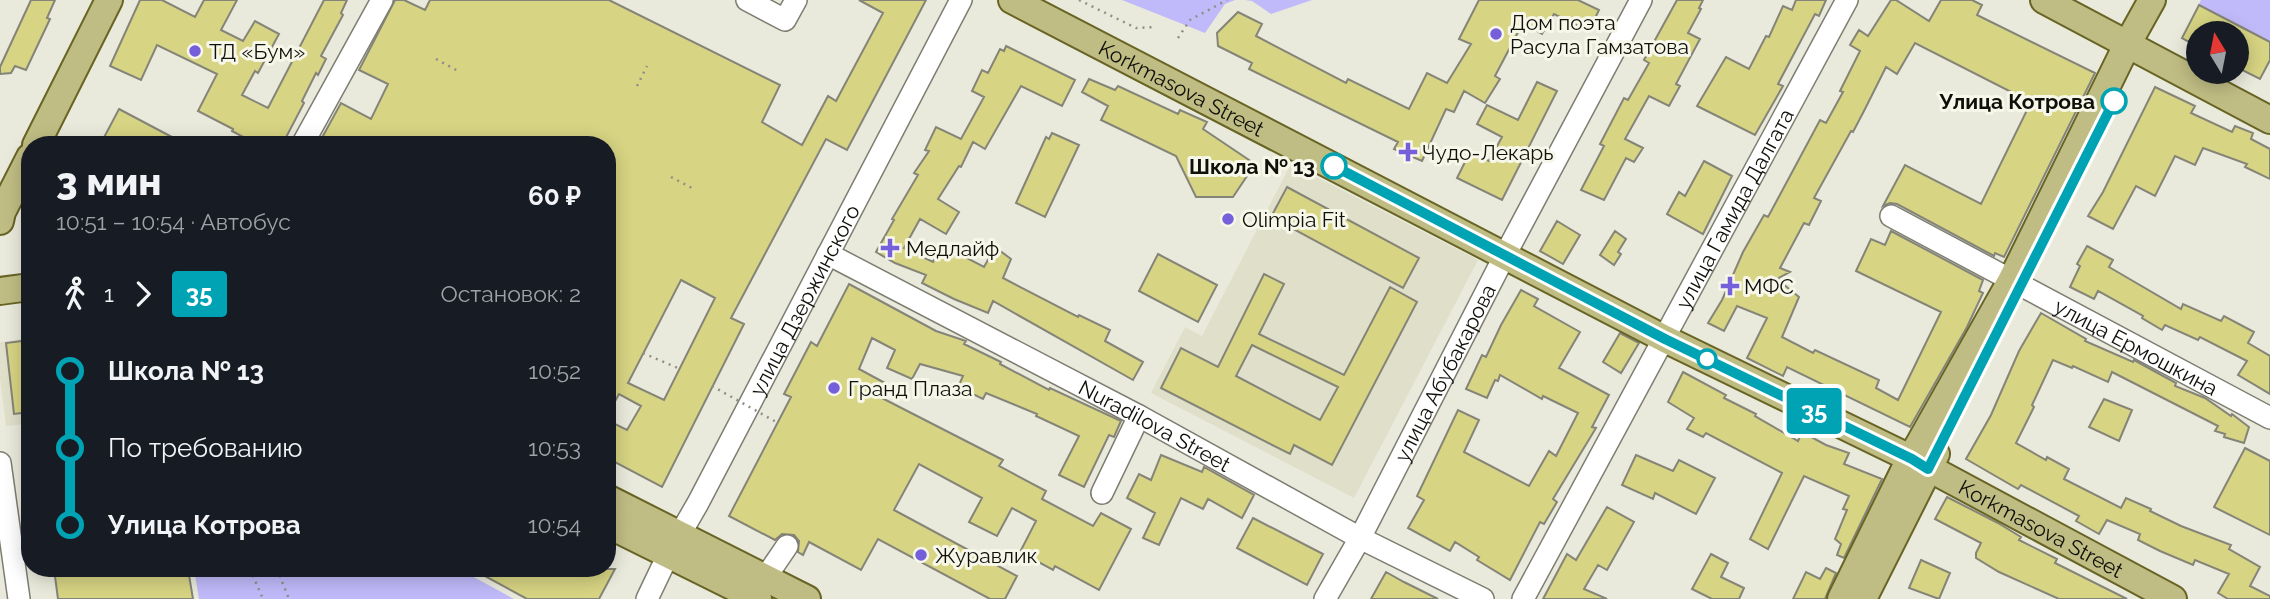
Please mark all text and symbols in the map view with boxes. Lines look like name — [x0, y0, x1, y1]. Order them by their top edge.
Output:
place label: Дом поэта Расула Гамзатова — [1510, 10, 1689, 59]
north arrow — [2186, 21, 2249, 84]
map controls — [2186, 21, 2249, 84]
marker: Дом поэта Расула Гамзатова — [1488, 26, 1504, 42]
street label: Korkmasova Street — [1095, 35, 1268, 141]
place label: ТД «Бум» — [209, 39, 305, 64]
marker: ТД «Бум» — [187, 43, 203, 59]
marker: Улица Котрова — [2101, 88, 2127, 114]
place label: Улица Котрова — [1938, 89, 2095, 114]
street label: улица Гамида Далгата — [1670, 104, 1798, 313]
place label: Чудо-Лекарь — [1422, 140, 1554, 165]
marker: Чудо-Лекарь — [1400, 144, 1416, 160]
marker: Школа № 13 — [1321, 153, 1347, 179]
place label: Школа № 13 — [1189, 154, 1315, 179]
text: 3 мин — [56, 159, 161, 204]
text: 60 ₽ — [528, 181, 581, 211]
street label: улица Дзержинского — [744, 200, 864, 400]
place label: Olimpia Fit — [1242, 207, 1346, 232]
text: 10:51 – 10:54 · Автобус — [56, 208, 291, 235]
marker: Olimpia Fit — [1220, 211, 1236, 227]
place label: Медлайф — [906, 236, 999, 261]
marker: Медлайф — [880, 238, 900, 258]
place label: МФС — [1744, 274, 1794, 299]
icon: walk — [56, 275, 94, 313]
icon: forward — [124, 275, 162, 313]
marker: МФС — [1722, 278, 1738, 294]
text: 35 — [186, 279, 213, 308]
text: 1 — [104, 280, 114, 307]
text: Остановок: 2 — [440, 280, 581, 307]
street label: улица Абубакарова — [1389, 280, 1501, 466]
street label: улица Ермошкина — [2050, 293, 2222, 400]
unlabelled marker — [1697, 349, 1717, 369]
text: Школа № 13 — [108, 356, 264, 386]
text: 10:52 — [528, 357, 581, 384]
street label: Nuradilova Street — [1075, 374, 1235, 477]
place label: Гранд Плаза — [848, 376, 973, 401]
marker: Гранд Плаза — [826, 380, 842, 396]
line badge: 35 — [1783, 388, 1846, 434]
text: 35 — [1801, 396, 1827, 425]
text: По требованию — [108, 433, 303, 463]
text: 10:53 — [528, 434, 581, 461]
street label: Korkmasova Street — [1955, 474, 2128, 583]
text: Улица Котрова — [108, 510, 301, 540]
text: 10:54 — [528, 511, 581, 538]
place label: Журавлик — [935, 543, 1037, 568]
marker: Журавлик — [913, 547, 929, 563]

